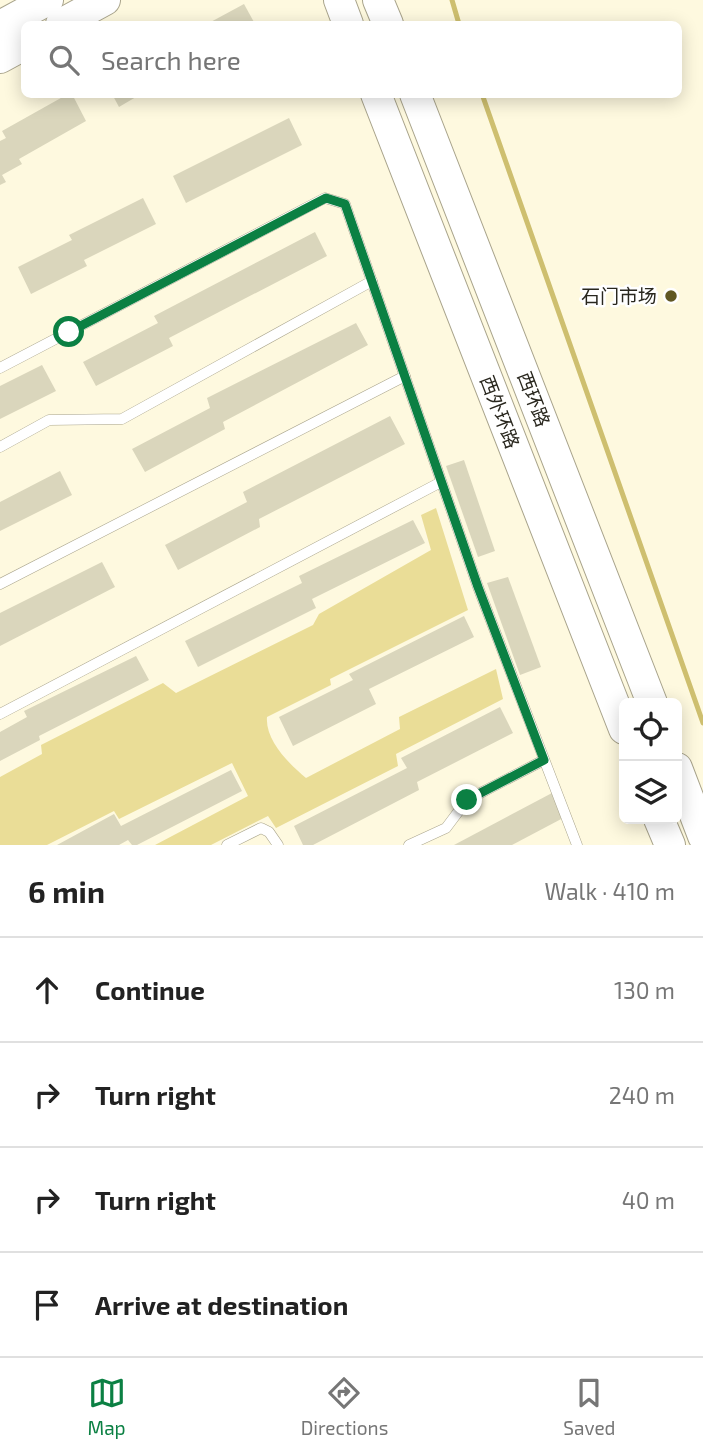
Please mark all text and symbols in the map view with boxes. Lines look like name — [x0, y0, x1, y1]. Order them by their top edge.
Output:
search box — [21, 21, 682, 98]
icon: search — [45, 41, 83, 79]
text: Search here — [101, 44, 241, 75]
place label: 石门市场 — [581, 284, 657, 307]
marker: 石门市场 — [663, 288, 679, 304]
route start — [53, 316, 84, 347]
street label: 西环路 — [514, 368, 555, 430]
street label: 西外环路 — [476, 372, 525, 451]
map controls — [619, 698, 682, 824]
button: locate — [619, 698, 682, 761]
button: layers — [619, 761, 682, 824]
route end — [451, 784, 482, 815]
text: 6 min — [28, 873, 105, 909]
text: Walk · 410 m — [544, 877, 675, 905]
icon: ahead — [28, 971, 66, 1009]
text: Continue — [95, 974, 205, 1005]
text: 130 m — [614, 976, 675, 1004]
icon: right — [28, 1076, 66, 1114]
text: Turn right — [95, 1079, 216, 1110]
text: 240 m — [609, 1081, 675, 1109]
icon: right — [28, 1181, 66, 1219]
text: Turn right — [95, 1184, 216, 1215]
text: 40 m — [622, 1186, 675, 1214]
icon: arrive — [28, 1286, 66, 1324]
text: Arrive at destination — [95, 1289, 348, 1320]
tab: Map — [88, 1374, 126, 1439]
tab: Directions — [301, 1374, 388, 1439]
tab: Saved — [563, 1374, 615, 1439]

